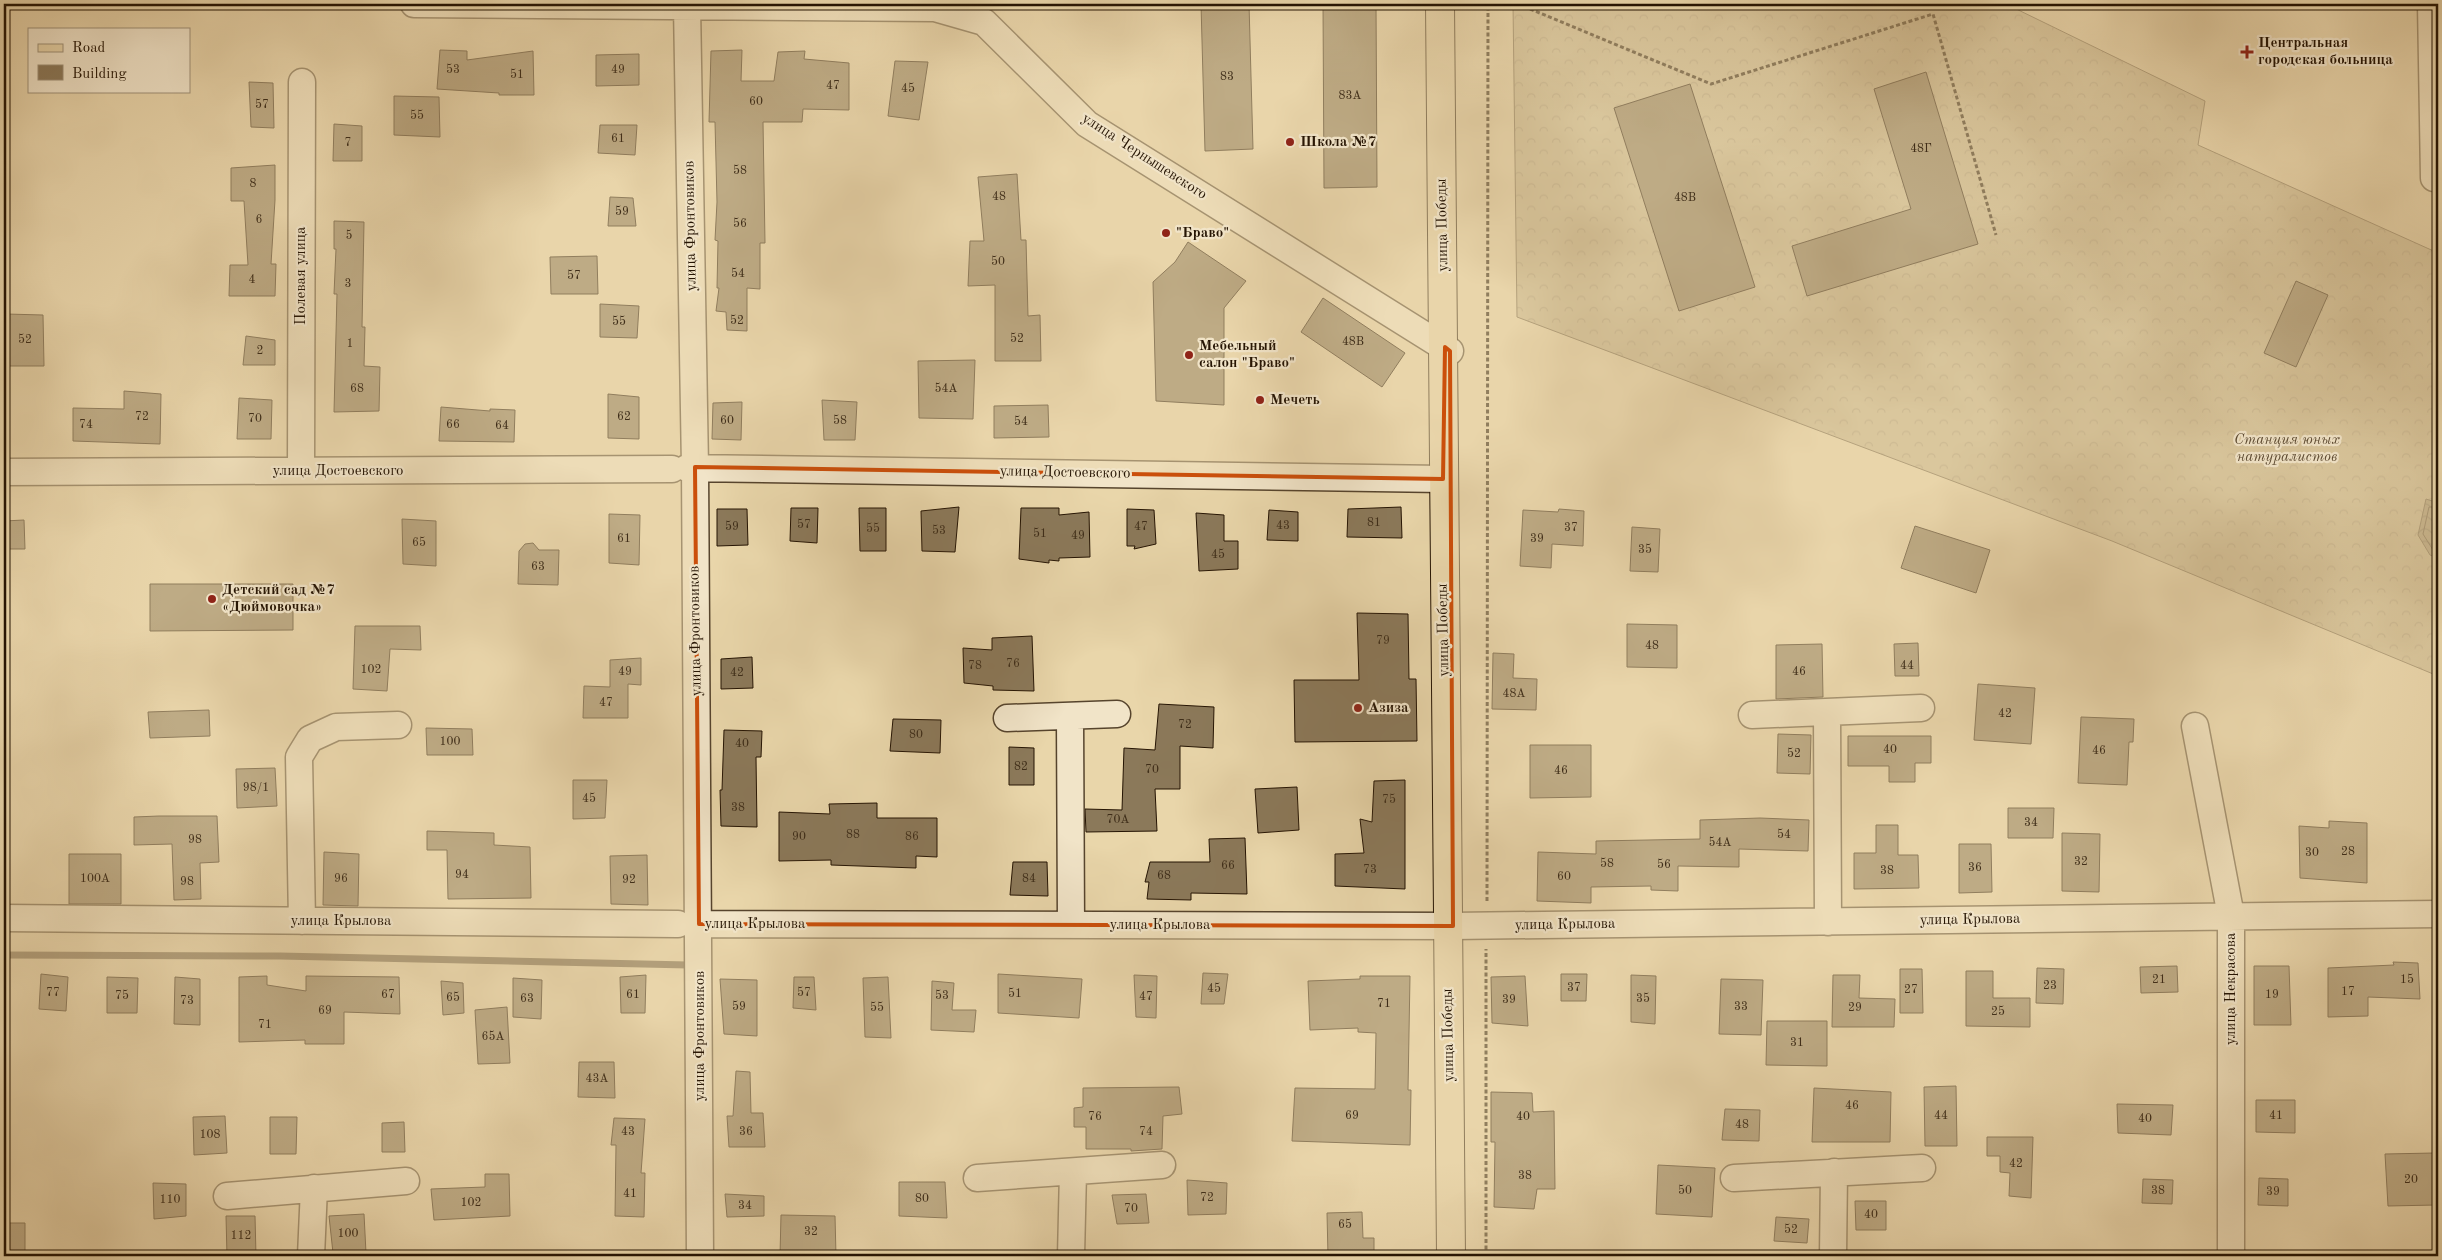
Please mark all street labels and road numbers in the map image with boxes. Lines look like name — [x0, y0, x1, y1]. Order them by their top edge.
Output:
street label: улица Чернышевского — [1079, 111, 1209, 203]
street label: улица Фронтовиков — [682, 161, 700, 291]
street label: улица Победы — [1435, 178, 1451, 272]
street label: Полевая улица — [294, 226, 309, 325]
street label: улица Достоевского — [273, 464, 403, 479]
street label: улица Достоевского — [999, 464, 1131, 482]
street label: улица Фронтовиков — [687, 566, 705, 696]
street label: улица Победы — [1436, 583, 1452, 677]
street label: улица Крылова — [1919, 912, 2021, 928]
street label: улица Крылова — [291, 914, 392, 929]
street label: улица Крылова — [705, 917, 806, 932]
street label: улица Крылова — [1514, 917, 1616, 933]
street label: улица Крылова — [1110, 918, 1211, 933]
street label: улица Некрасова — [2224, 932, 2239, 1045]
street label: улица Фронтовиков — [693, 971, 708, 1101]
street label: улица Победы — [1441, 988, 1457, 1082]

